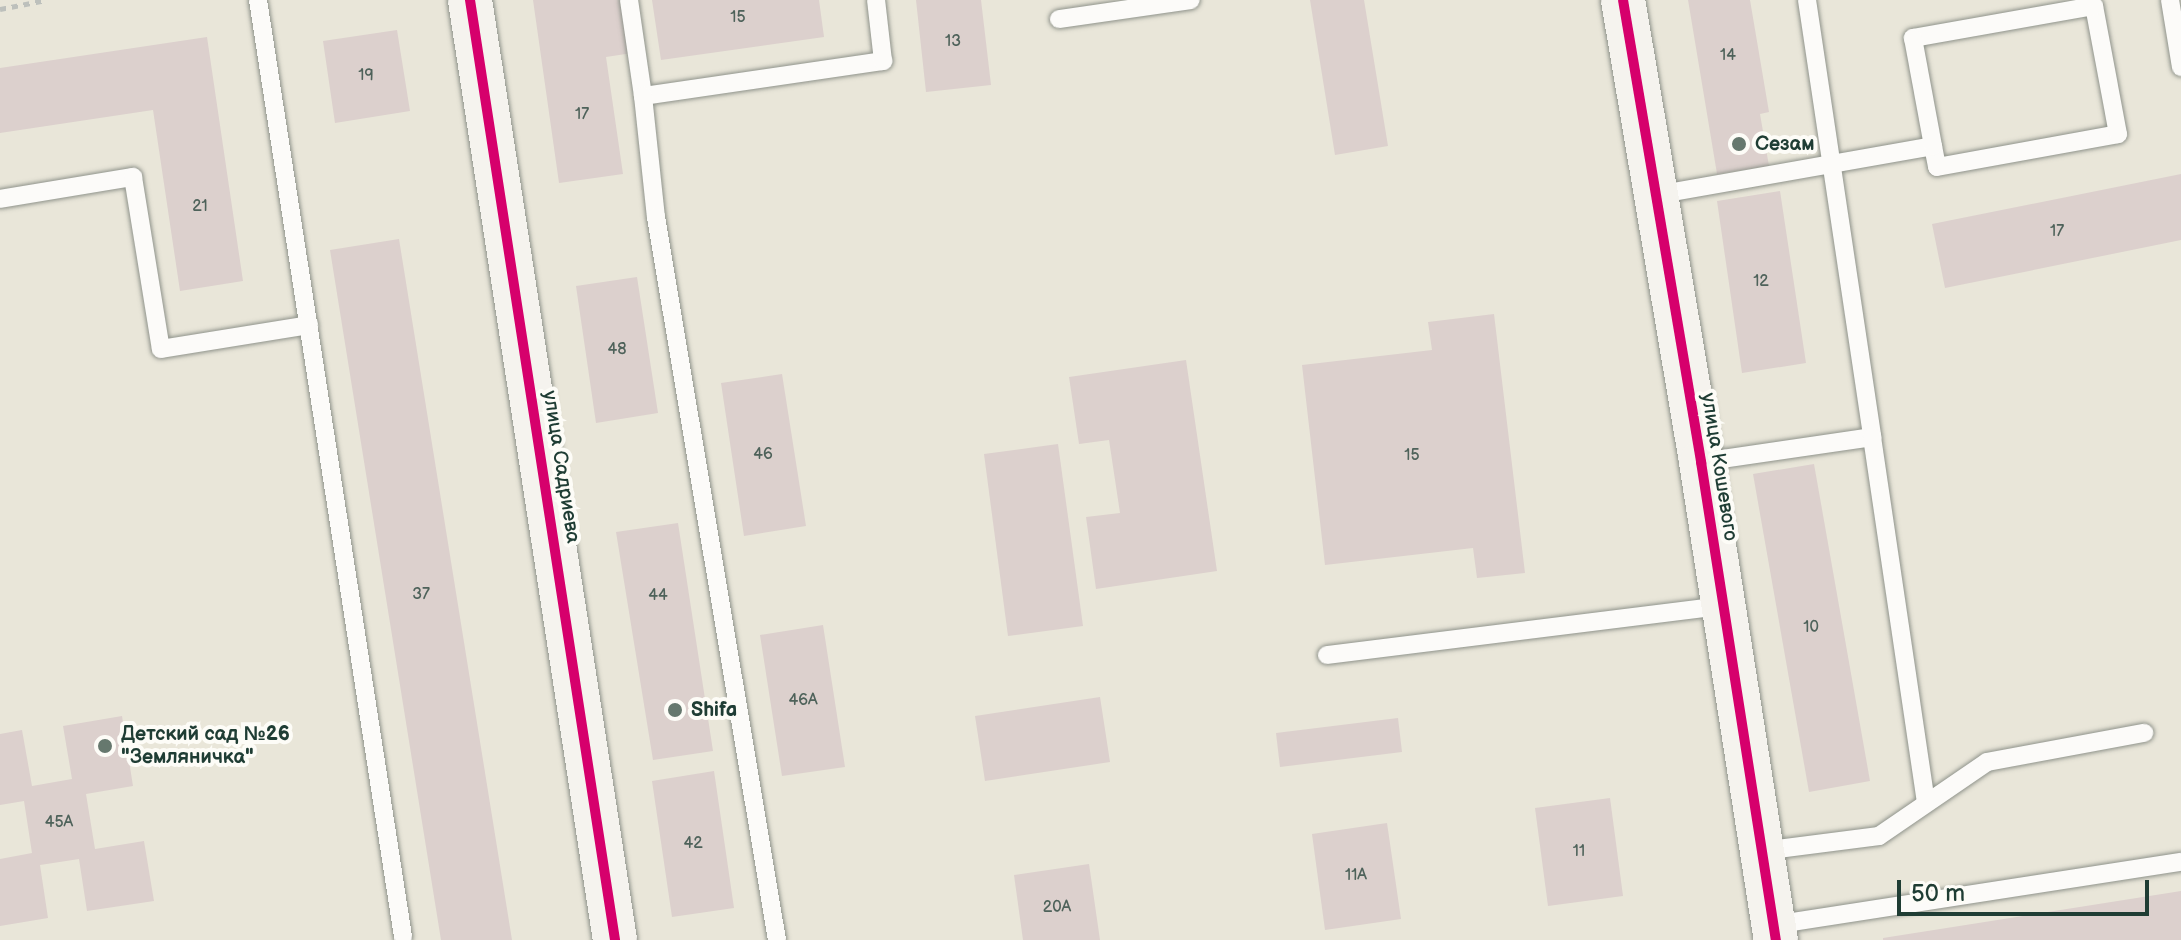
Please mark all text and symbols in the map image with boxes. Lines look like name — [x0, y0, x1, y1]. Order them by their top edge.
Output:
house number: 15 — [730, 8, 746, 28]
house number: 13 — [945, 32, 961, 52]
house number: 14 — [1720, 46, 1736, 66]
house number: 19 — [358, 66, 374, 86]
house number: 17 — [575, 105, 589, 125]
place label: Сезам — [1755, 132, 1815, 156]
marker: Сезам — [1730, 135, 1748, 153]
house number: 21 — [192, 197, 208, 217]
house number: 17 — [2050, 222, 2064, 242]
house number: 12 — [1753, 272, 1769, 292]
house number: 48 — [607, 340, 627, 360]
street label: улица Садриева — [537, 389, 585, 545]
street label: улица Кошевого — [1695, 391, 1743, 543]
house number: 46 — [753, 445, 773, 465]
house number: 15 — [1404, 446, 1420, 466]
house number: 37 — [412, 585, 430, 605]
house number: 44 — [648, 586, 668, 606]
house number: 10 — [1803, 618, 1819, 638]
house number: 46А — [788, 691, 818, 711]
place label: Shifa — [691, 698, 737, 722]
marker: Shifa — [666, 701, 684, 719]
place label: Детский сад №26 "Земляничка" — [121, 722, 290, 769]
marker: Детский сад №26 "Земляничка" — [96, 737, 114, 755]
house number: 45А — [45, 813, 73, 833]
house number: 42 — [683, 834, 703, 854]
house number: 11 — [1573, 842, 1585, 862]
scale bar — [1901, 864, 2153, 914]
house number: 11А — [1345, 866, 1367, 886]
text: 50 m — [1911, 879, 1965, 908]
house number: 20А — [1043, 898, 1071, 918]

